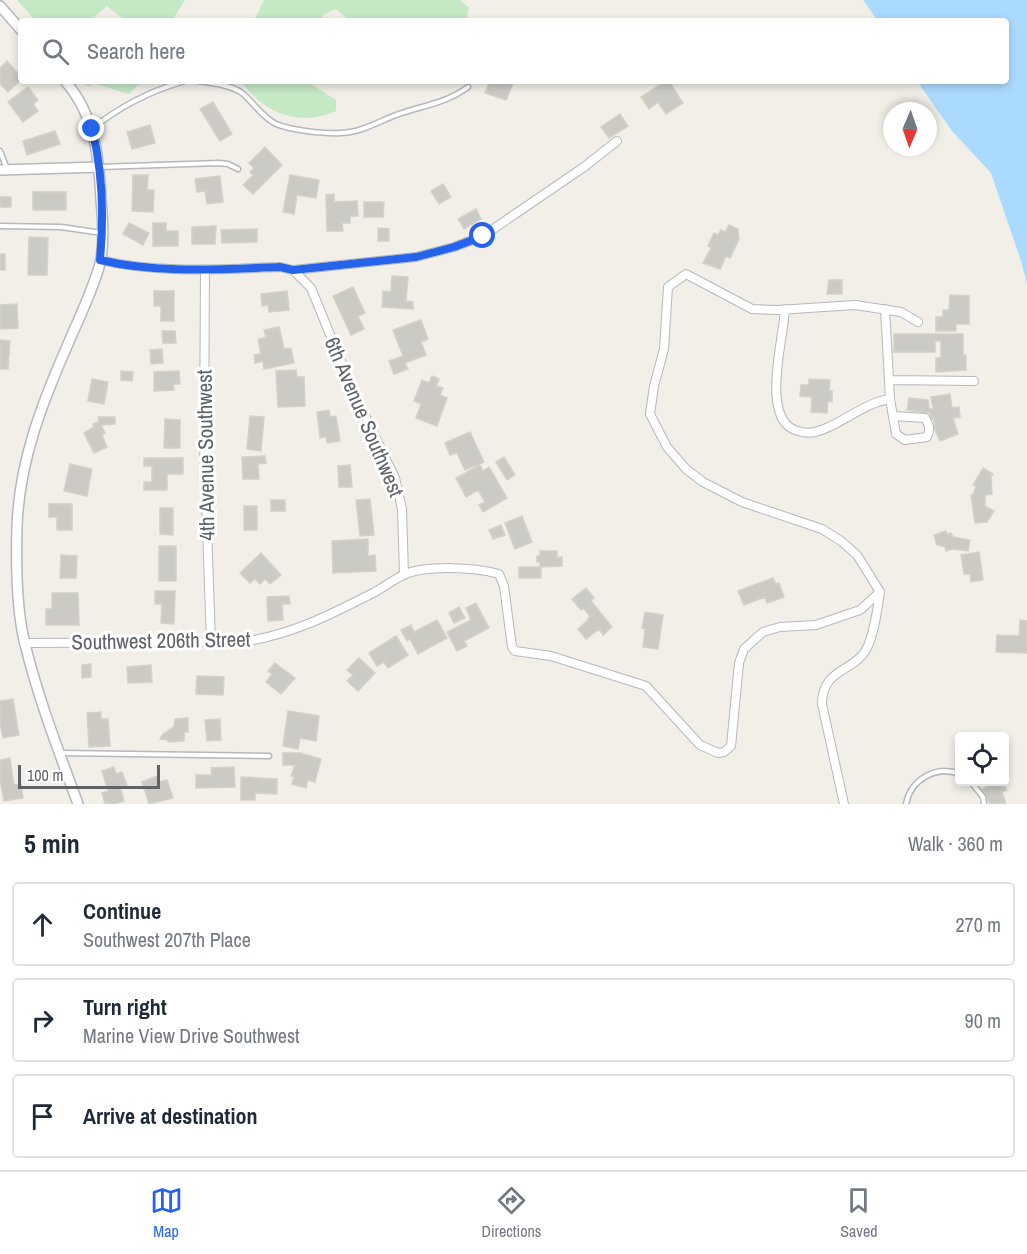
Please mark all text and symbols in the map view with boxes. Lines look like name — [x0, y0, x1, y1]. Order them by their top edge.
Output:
search box — [18, 18, 1009, 84]
icon: search — [39, 35, 72, 68]
text: Search here — [87, 36, 185, 66]
north arrow — [883, 102, 937, 156]
route end — [78, 115, 104, 141]
route start — [469, 222, 495, 248]
street label: 6th Avenue Southwest — [318, 332, 411, 501]
street label: 4th Avenue Southwest — [190, 369, 221, 541]
street label: Southwest 206th Street — [71, 624, 251, 657]
map controls — [955, 732, 1009, 786]
button: locate — [955, 732, 1009, 786]
scale bar — [18, 762, 160, 790]
text: 100 m — [27, 764, 63, 786]
text: 5 min — [24, 826, 80, 861]
text: Walk · 360 m — [908, 830, 1003, 857]
text: Continue — [83, 896, 161, 926]
icon: ahead — [26, 908, 59, 941]
text: 270 m — [955, 911, 1001, 938]
text: Southwest 207th Place — [83, 926, 251, 953]
text: Turn right — [83, 992, 167, 1022]
icon: right — [26, 1004, 59, 1037]
text: 90 m — [965, 1007, 1001, 1034]
text: Marine View Drive Southwest — [83, 1022, 300, 1049]
icon: arrive — [26, 1100, 59, 1133]
text: Arrive at destination — [83, 1101, 257, 1131]
tab: Map — [150, 1184, 183, 1242]
tab: Directions — [482, 1184, 541, 1242]
tab: Saved — [840, 1184, 878, 1242]

